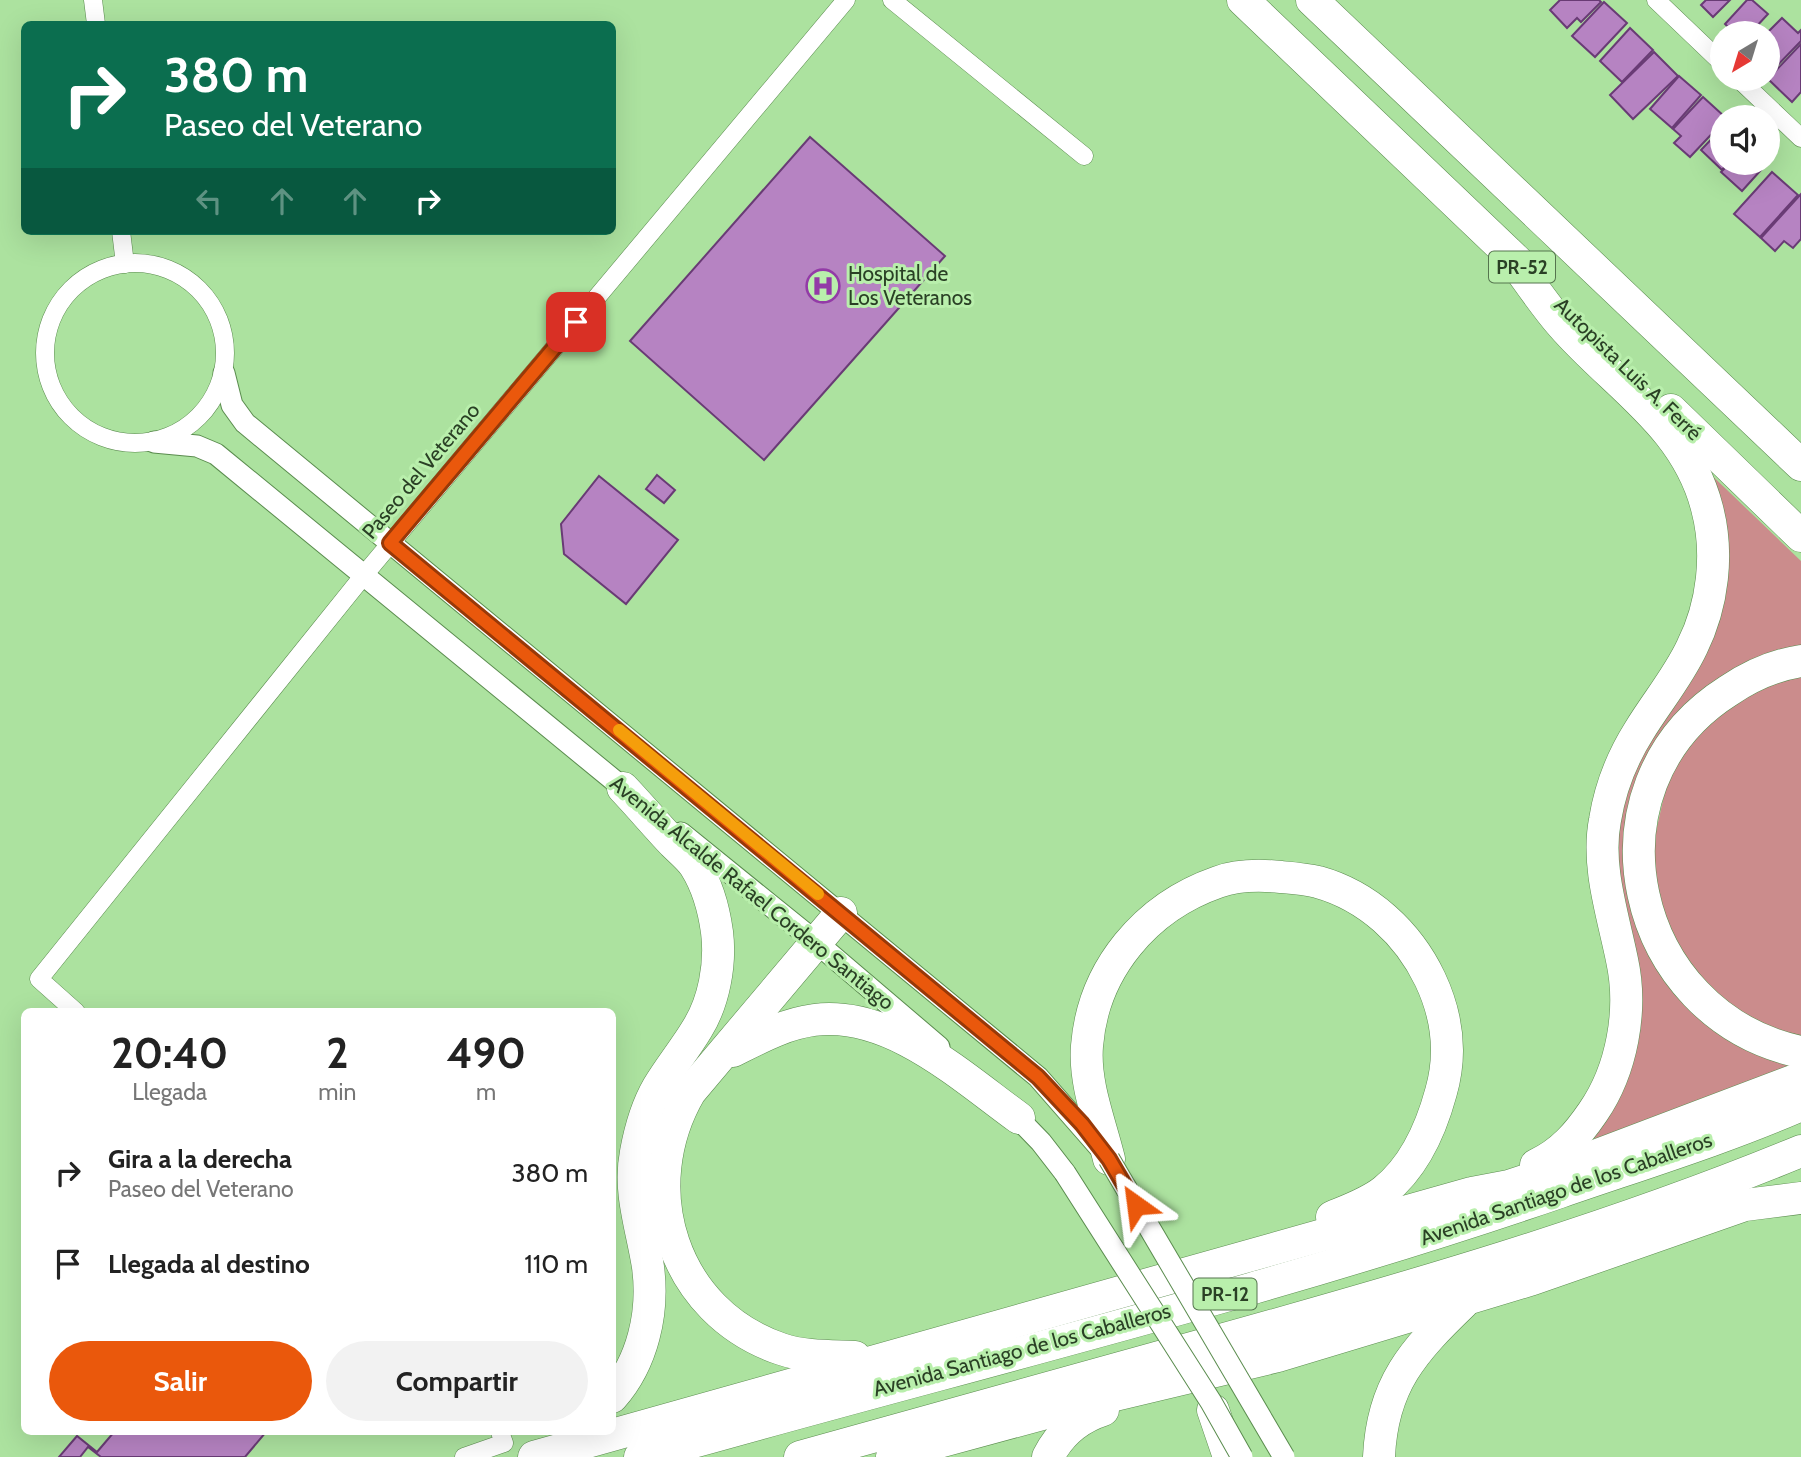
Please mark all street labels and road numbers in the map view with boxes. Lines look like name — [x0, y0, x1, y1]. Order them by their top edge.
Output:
road number: PR-52 — [1489, 252, 1555, 282]
street label: Autopista Luis A. Ferré — [1550, 292, 1707, 445]
street label: Paseo del Veterano — [357, 398, 485, 544]
street label: Avenida Alcalde Rafael Cordero Santiago — [605, 770, 899, 1015]
street label: Avenida Santiago de los Caballeros — [1417, 1127, 1715, 1250]
road number: PR-12 — [1194, 1278, 1256, 1310]
street label: Avenida Santiago de los Caballeros — [870, 1298, 1174, 1401]

